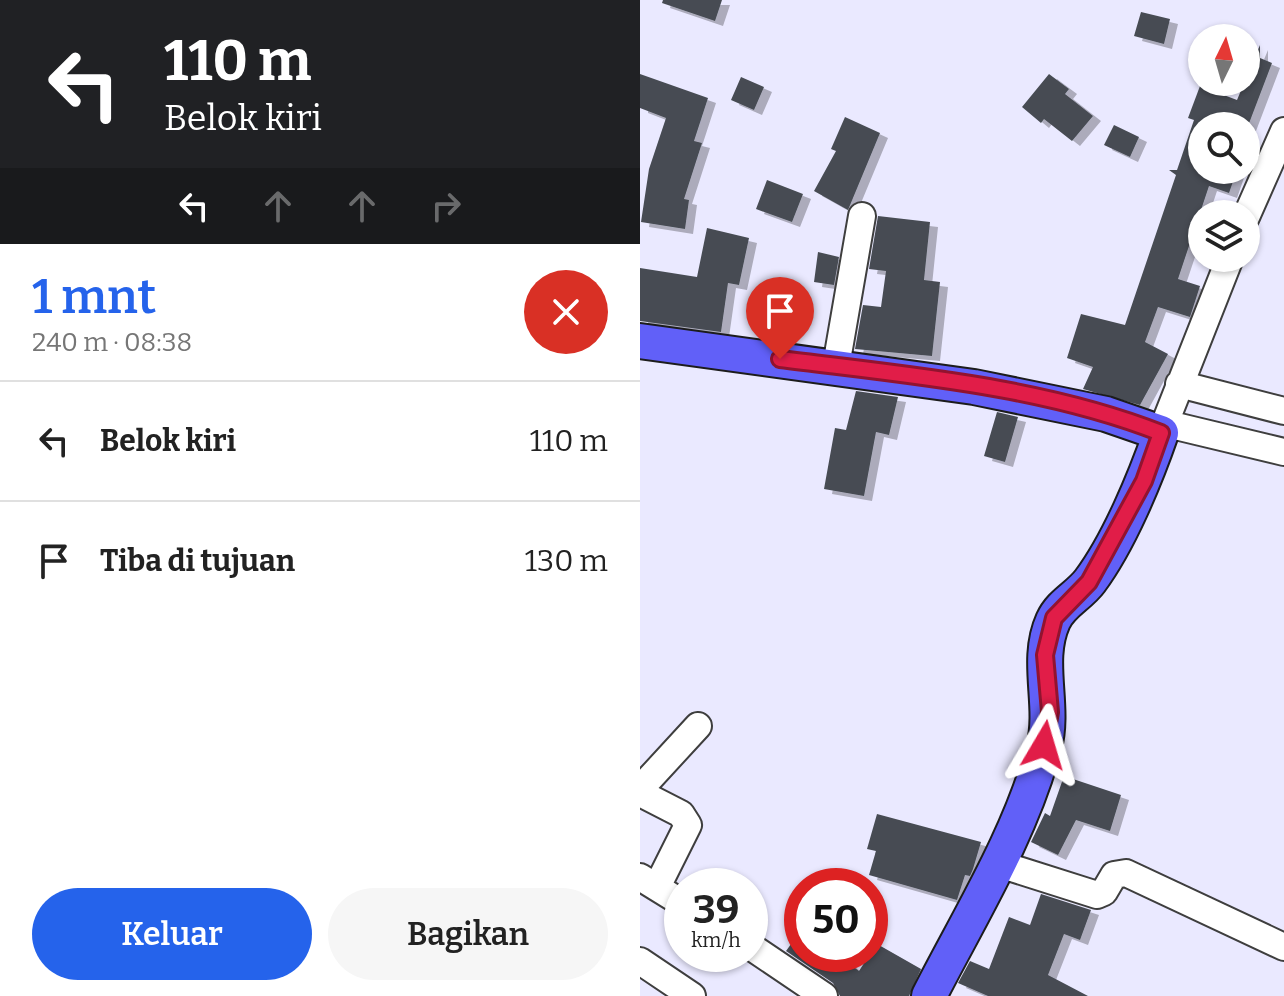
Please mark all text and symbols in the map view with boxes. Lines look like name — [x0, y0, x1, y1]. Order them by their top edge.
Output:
north arrow — [1188, 24, 1260, 96]
map controls — [1188, 24, 1260, 272]
text: 110 m — [164, 28, 311, 95]
icon: left — [32, 32, 136, 136]
text: Belok kiri — [164, 96, 322, 140]
button: search — [1188, 112, 1260, 184]
icon: left — [172, 184, 216, 228]
icon: ahead — [256, 184, 300, 228]
icon: ahead — [340, 184, 384, 228]
icon: right — [424, 184, 468, 228]
button: layers — [1188, 200, 1260, 272]
text: 1 mnt — [32, 268, 156, 326]
button: close — [524, 270, 608, 354]
pin — [746, 277, 814, 359]
icon: arrive — [758, 289, 802, 333]
text: 240 m · 08:38 — [32, 327, 192, 358]
icon: left — [32, 419, 76, 463]
text: Belok kiri — [100, 423, 236, 459]
text: 110 m — [530, 423, 608, 459]
icon: arrive — [32, 539, 76, 583]
text: Tiba di tujuan — [100, 543, 295, 579]
text: 130 m — [525, 543, 608, 579]
position arrow — [1002, 703, 1086, 787]
speed limit sign: 50 — [784, 868, 888, 972]
text: 39 — [693, 886, 739, 934]
button: Keluar — [32, 888, 312, 980]
button: Bagikan — [328, 888, 608, 980]
text: km/h — [691, 928, 741, 952]

